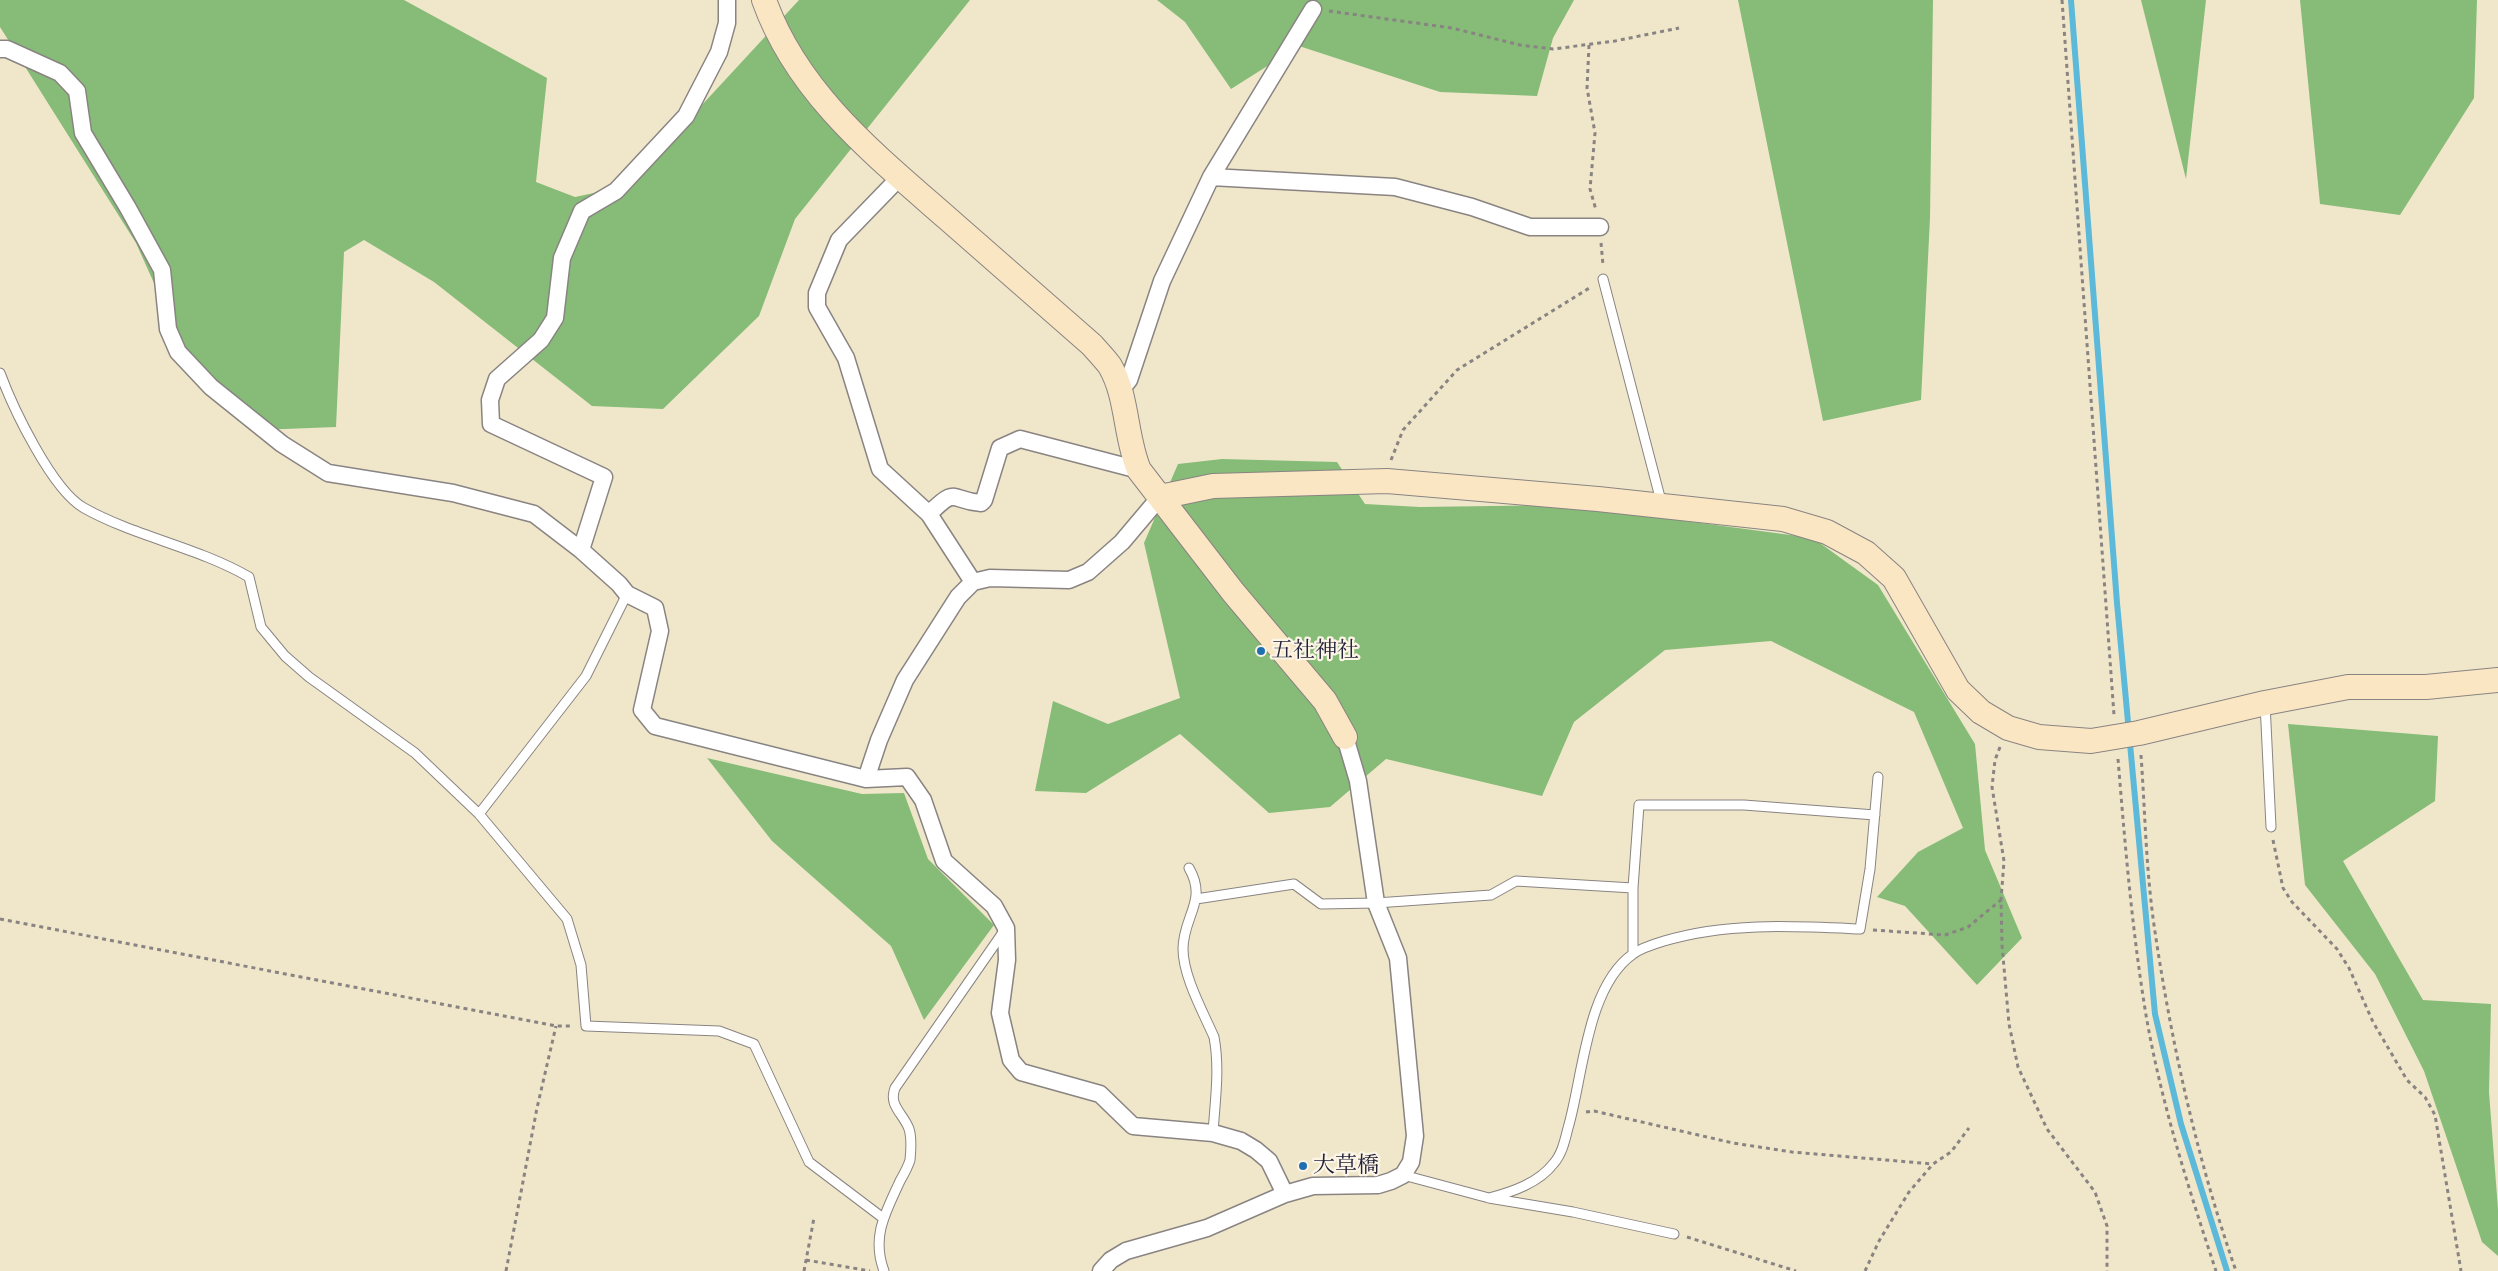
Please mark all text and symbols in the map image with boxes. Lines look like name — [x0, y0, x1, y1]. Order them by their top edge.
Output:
place label: 五社神社 — [1271, 638, 1359, 664]
marker: 五社神社 — [1255, 645, 1267, 657]
place label: 大草橋 — [1313, 1153, 1379, 1179]
marker: 大草橋 — [1297, 1160, 1309, 1172]

